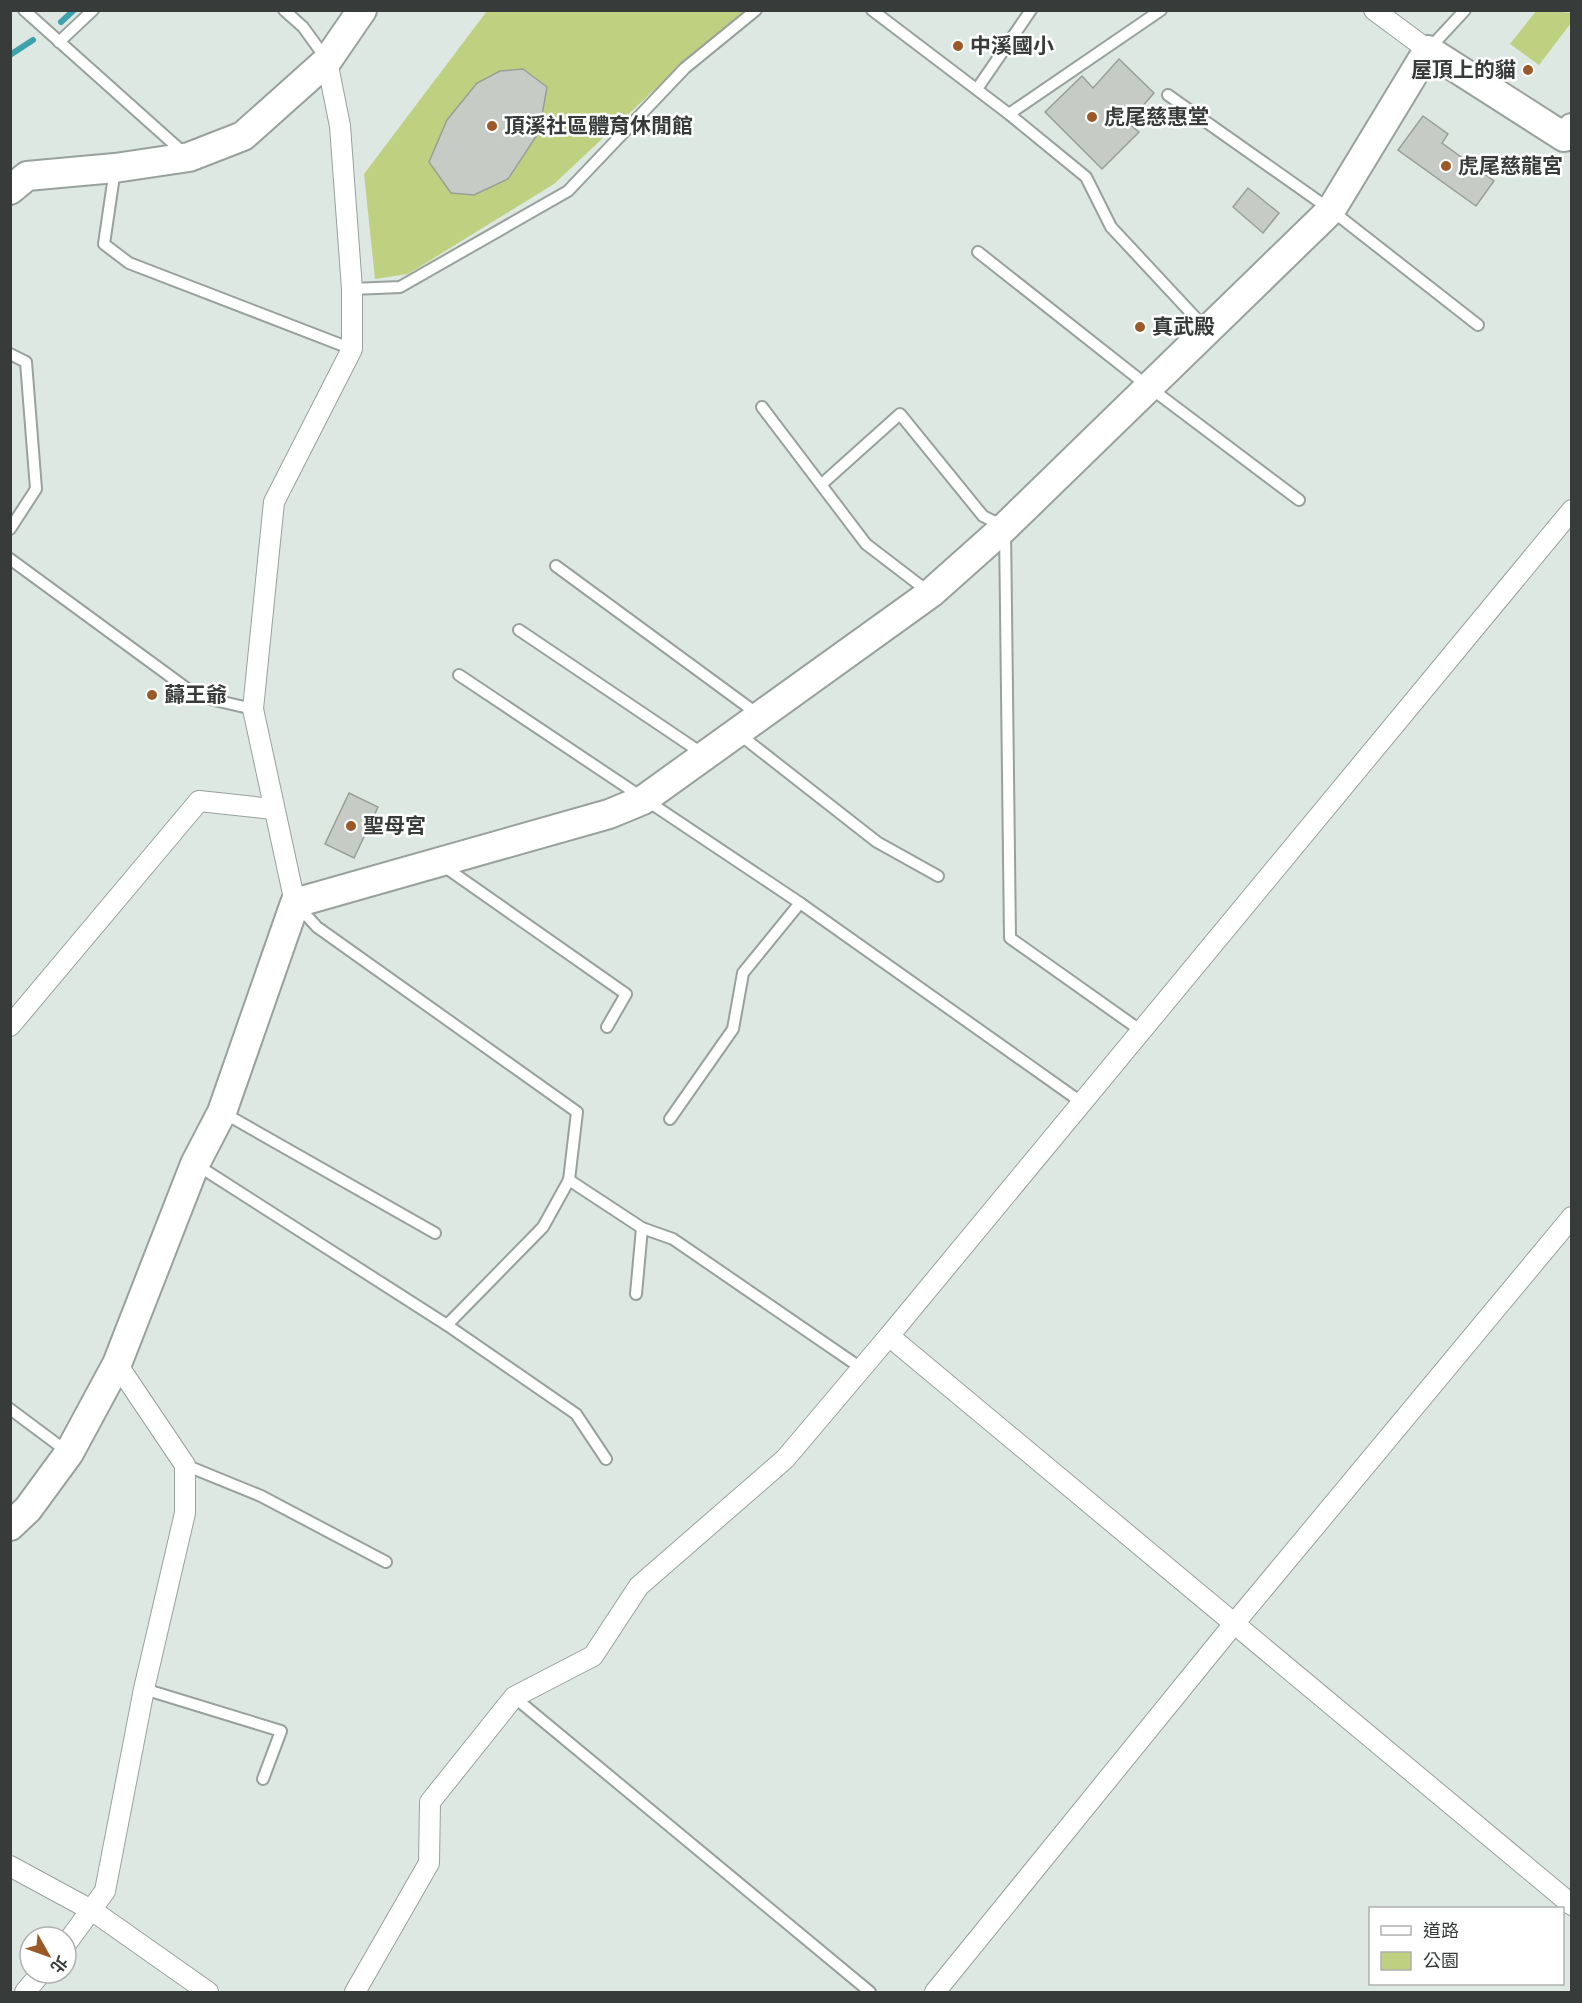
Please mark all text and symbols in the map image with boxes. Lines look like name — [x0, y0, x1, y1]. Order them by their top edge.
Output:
place label: 中溪國小 — [970, 32, 1054, 57]
marker: 中溪國小 — [951, 39, 965, 53]
place label: 屋頂上的貓 — [1411, 56, 1516, 81]
marker: 屋頂上的貓 — [1521, 63, 1535, 77]
place label: 虎尾慈惠堂 — [1104, 103, 1209, 128]
marker: 虎尾慈惠堂 — [1085, 110, 1099, 124]
place label: 頂溪社區體育休閒館 — [504, 112, 693, 137]
marker: 頂溪社區體育休閒館 — [485, 119, 499, 133]
place label: 虎尾慈龍宮 — [1458, 152, 1563, 177]
marker: 虎尾慈龍宮 — [1439, 159, 1453, 173]
place label: 真武殿 — [1152, 313, 1215, 338]
marker: 真武殿 — [1133, 320, 1147, 334]
place label: 蘬王爺 — [164, 681, 227, 706]
marker: 蘬王爺 — [145, 688, 159, 702]
place label: 聖母宮 — [363, 812, 426, 837]
marker: 聖母宮 — [344, 819, 358, 833]
legend — [1369, 1907, 1564, 1985]
text: 道路 — [1423, 1919, 1459, 1941]
north arrow — [18, 1925, 78, 1985]
text: 公園 — [1423, 1949, 1459, 1971]
text: 北 — [47, 1953, 72, 1977]

